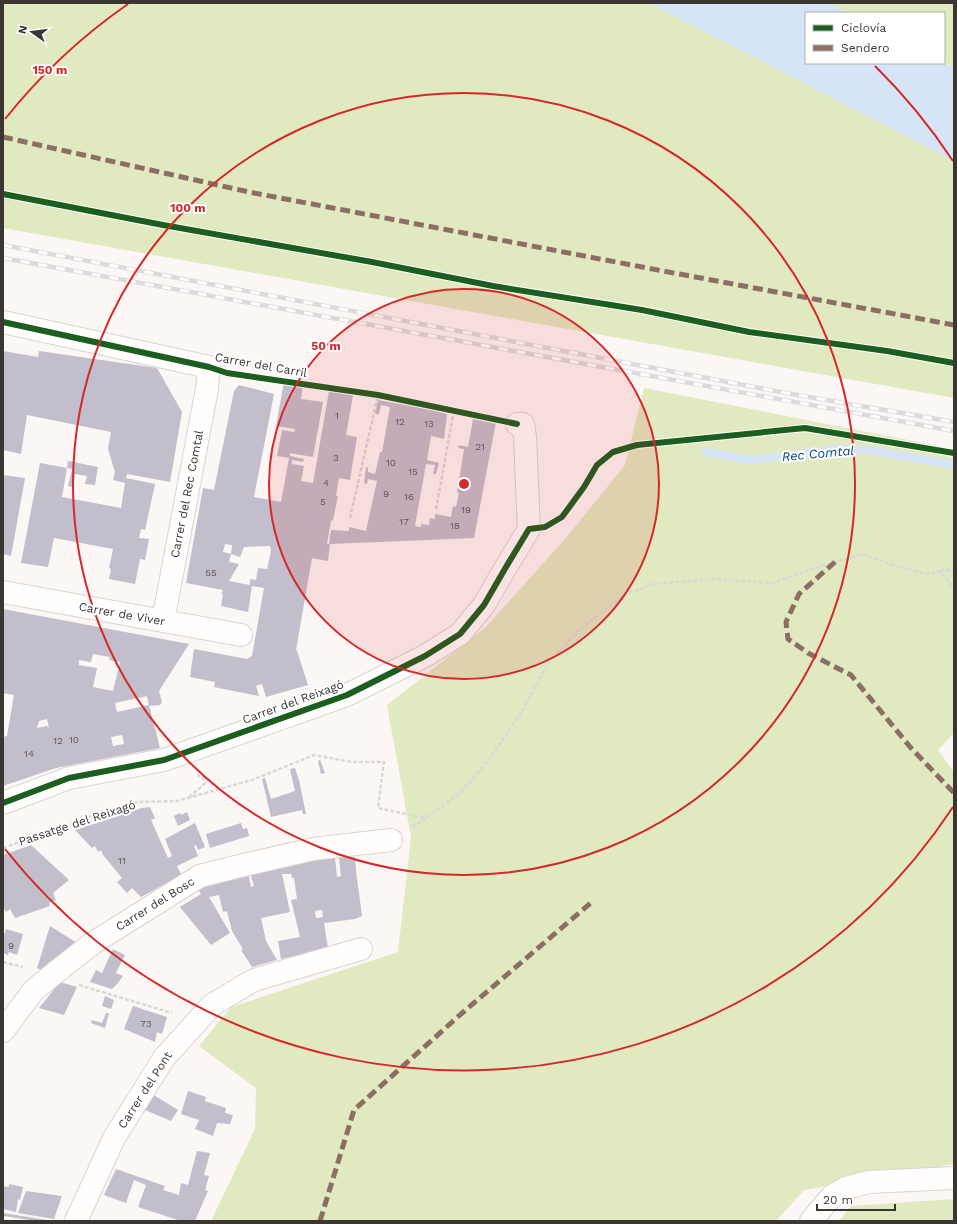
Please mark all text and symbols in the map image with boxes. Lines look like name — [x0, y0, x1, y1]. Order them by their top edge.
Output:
north arrow — [12, 12, 52, 52]
legend — [805, 12, 945, 64]
text: Ciclovía — [841, 21, 886, 35]
text: N — [15, 24, 30, 35]
text: Sendero — [841, 41, 889, 55]
text: 150 m — [33, 63, 67, 77]
text: 100 m — [170, 201, 206, 215]
text: 50 m — [311, 339, 341, 353]
street label: Carrer del Carril — [214, 350, 309, 380]
house number: 1 — [335, 410, 339, 421]
house number: 12 — [395, 416, 405, 427]
house number: 13 — [424, 418, 434, 429]
street label: Carrer del Rec Comtal — [168, 429, 206, 559]
house number: 21 — [475, 441, 485, 452]
water label: Rec Comtal — [781, 443, 855, 464]
house number: 3 — [333, 452, 339, 463]
house number: 10 — [386, 457, 396, 468]
house number: 15 — [408, 466, 418, 477]
house number: 4 — [323, 477, 329, 488]
centre of rings — [457, 477, 471, 491]
house number: 9 — [383, 488, 389, 499]
house number: 16 — [404, 491, 414, 502]
house number: 5 — [320, 496, 326, 507]
house number: 19 — [461, 504, 471, 515]
house number: 17 — [399, 516, 409, 527]
house number: 18 — [450, 520, 460, 531]
house number: 55 — [205, 567, 217, 578]
street label: Carrer de Viver — [78, 600, 166, 629]
street label: Carrer del Reixagó — [241, 677, 345, 727]
house number: 10 — [69, 734, 79, 745]
house number: 12 — [53, 735, 63, 746]
house number: 14 — [24, 748, 34, 759]
street label: Passatge del Reixagó — [17, 797, 137, 849]
house number: 11 — [118, 855, 126, 866]
street label: Carrer del Bosc — [113, 874, 197, 934]
house number: 9 — [8, 940, 14, 951]
house number: 73 — [140, 1018, 152, 1029]
street label: Carrer del Pont — [115, 1049, 175, 1131]
scale bar — [817, 1186, 895, 1212]
text: 20 m — [823, 1193, 853, 1207]

